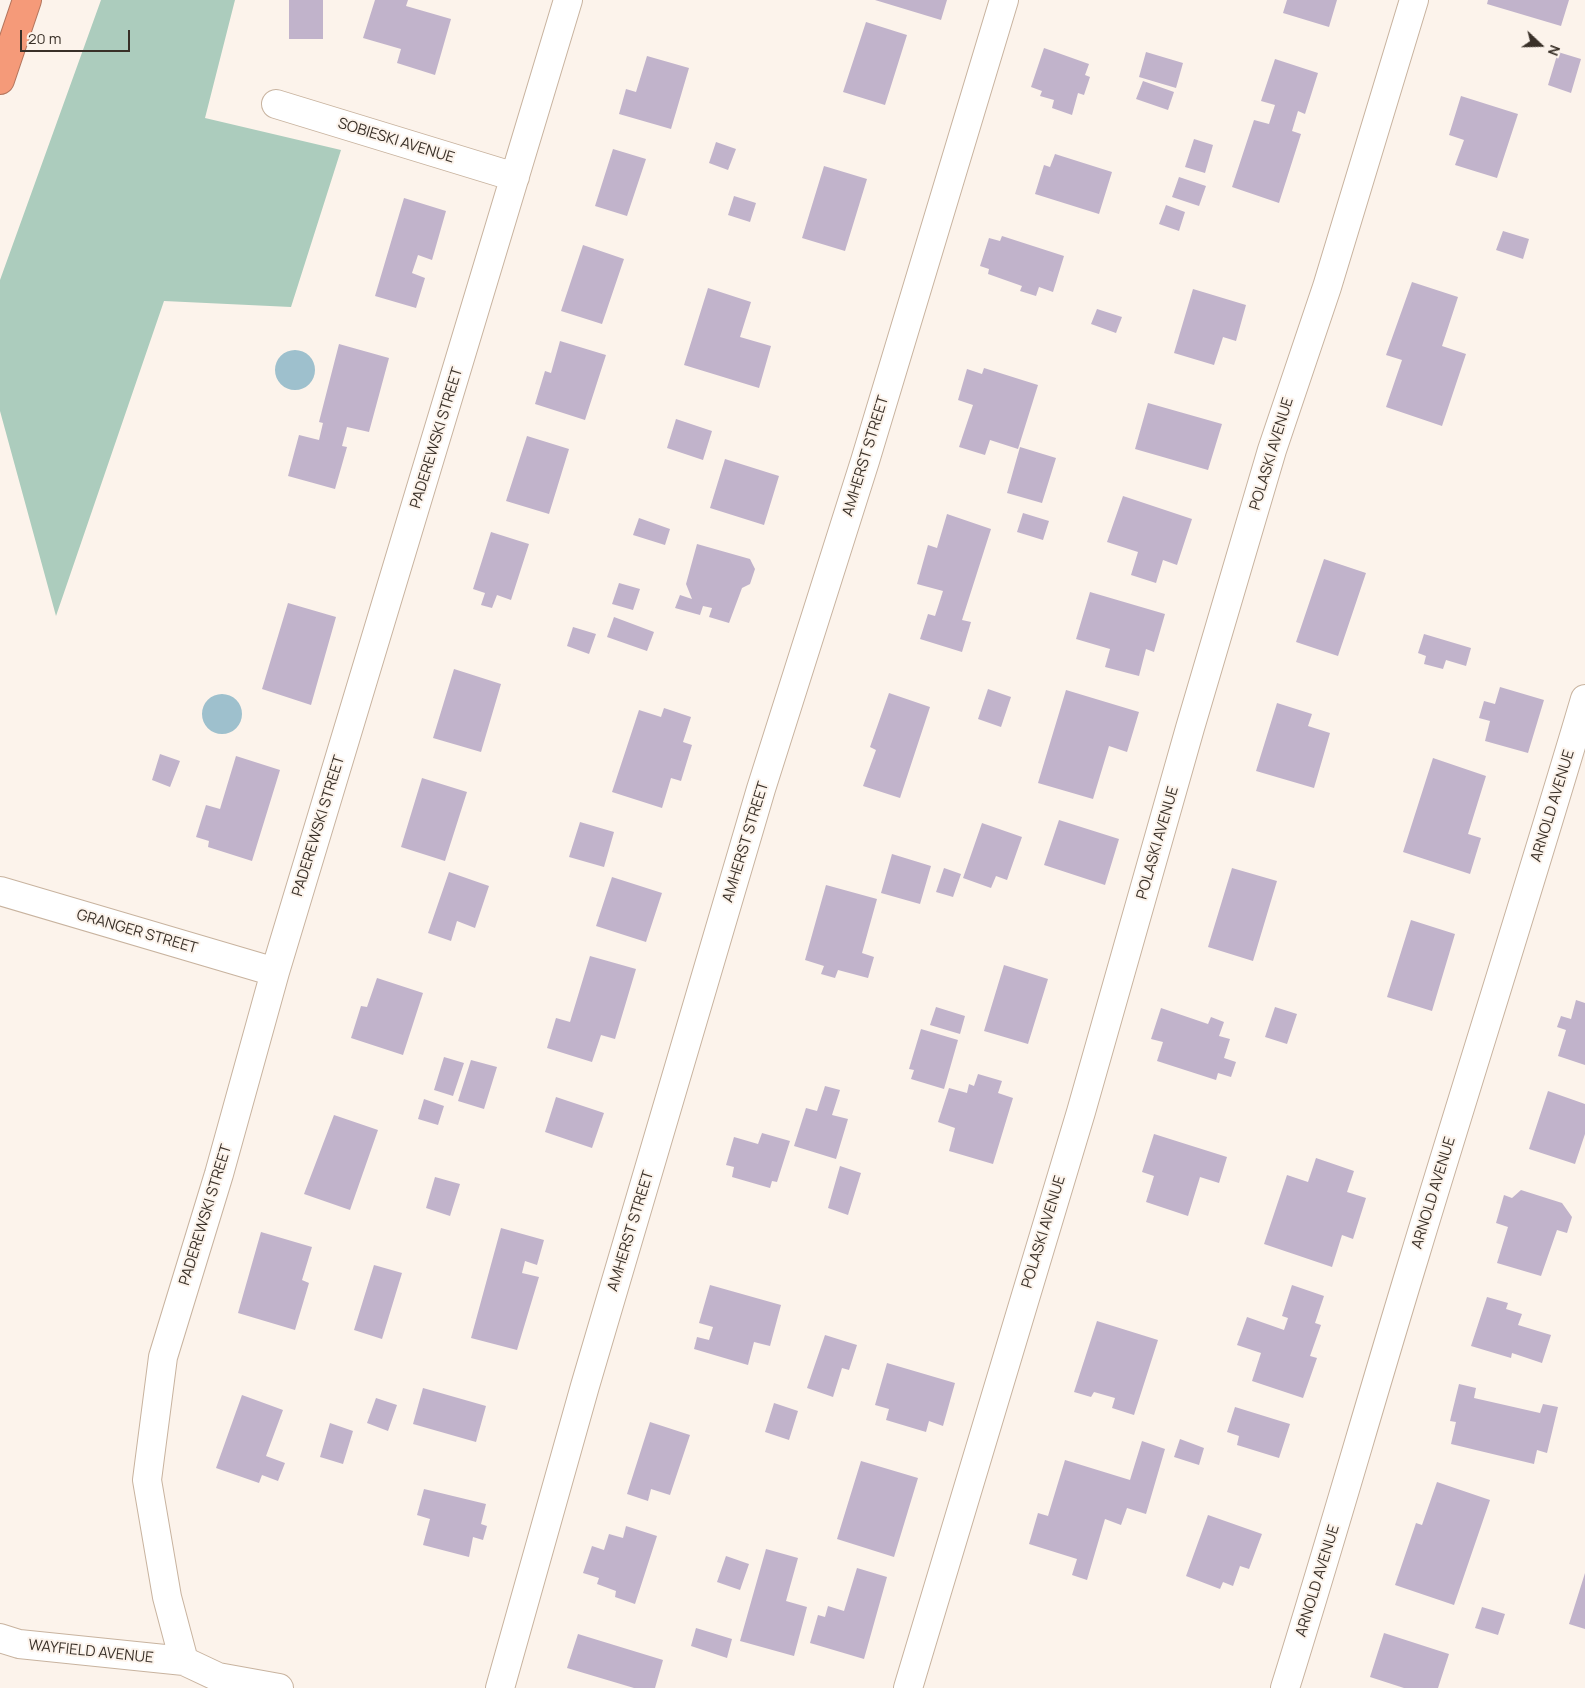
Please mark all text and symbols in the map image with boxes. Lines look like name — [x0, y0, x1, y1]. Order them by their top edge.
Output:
scale bar — [22, 20, 132, 52]
north arrow — [1515, 20, 1565, 70]
text: 20 m — [28, 28, 61, 49]
text: N — [1544, 42, 1565, 59]
street label: SOBIESKI AVENUE — [336, 115, 456, 167]
street label: PADEREWSKI STREET — [407, 365, 467, 511]
street label: AMHERST STREET — [839, 393, 893, 519]
street label: POLASKI AVENUE — [1246, 396, 1298, 512]
street label: ARNOLD AVENUE — [1527, 748, 1579, 864]
street label: PADEREWSKI STREET — [289, 753, 349, 899]
street label: AMHERST STREET — [719, 779, 773, 905]
street label: POLASKI AVENUE — [1133, 784, 1183, 902]
street label: GRANGER STREET — [74, 906, 200, 958]
street label: ARNOLD AVENUE — [1408, 1135, 1460, 1251]
street label: PADEREWSKI STREET — [176, 1142, 236, 1288]
street label: AMHERST STREET — [604, 1168, 658, 1294]
street label: POLASKI AVENUE — [1018, 1174, 1070, 1290]
street label: ARNOLD AVENUE — [1292, 1523, 1344, 1639]
street label: WAYFIELD AVENUE — [28, 1636, 154, 1668]

